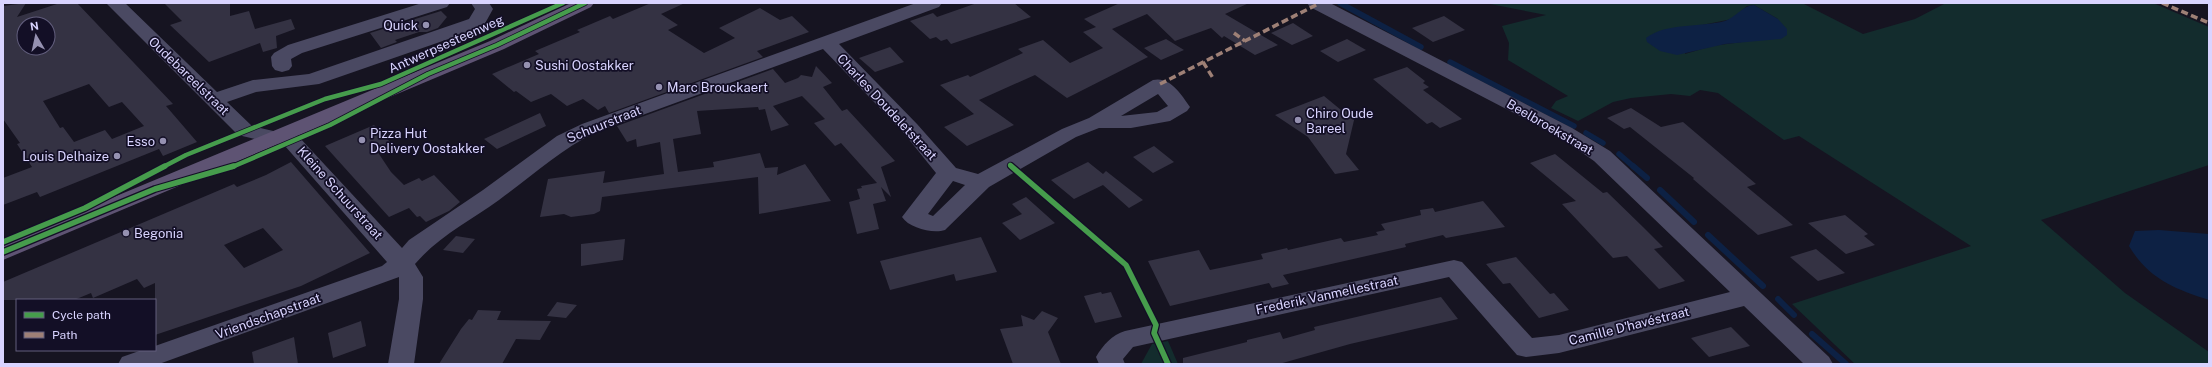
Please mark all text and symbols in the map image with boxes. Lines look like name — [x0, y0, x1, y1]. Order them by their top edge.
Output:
street label: Antwerpsesteenweg — [386, 12, 506, 76]
north arrow — [16, 16, 56, 56]
place label: Quick — [383, 18, 418, 33]
text: N — [29, 20, 40, 33]
marker: Quick — [421, 20, 431, 30]
street label: Oudebareelstraat — [146, 34, 232, 118]
street label: Charles Doudeletstraat — [834, 51, 940, 163]
place label: Sushi Oostakker — [535, 58, 634, 73]
marker: Sushi Oostakker — [522, 60, 532, 70]
place label: Marc Brouckaert — [667, 80, 768, 95]
marker: Marc Brouckaert — [654, 82, 664, 92]
street label: Beelbroekstraat — [1504, 96, 1596, 158]
street label: Schuurstraat — [565, 102, 643, 146]
place label: Chiro Oude Bareel — [1306, 106, 1373, 136]
marker: Chiro Oude Bareel — [1293, 115, 1303, 125]
place label: Pizza Hut Delivery Oostakker — [370, 126, 485, 156]
place label: Esso — [127, 134, 155, 149]
marker: Pizza Hut Delivery Oostakker — [357, 135, 367, 145]
marker: Esso — [158, 136, 168, 146]
street label: Kleine Schuurstraat — [294, 143, 386, 243]
place label: Louis Delhaize — [22, 149, 109, 164]
marker: Louis Delhaize — [112, 151, 122, 161]
place label: Begonia — [134, 226, 183, 241]
marker: Begonia — [121, 228, 131, 238]
street label: Frederik Vanmellestraat — [1254, 273, 1400, 317]
street label: Vriendschapstraat — [213, 290, 323, 342]
legend — [16, 299, 156, 351]
street label: Camille D'havéstraat — [1567, 304, 1691, 348]
text: Cycle path — [52, 308, 111, 322]
text: Path — [52, 328, 78, 342]

